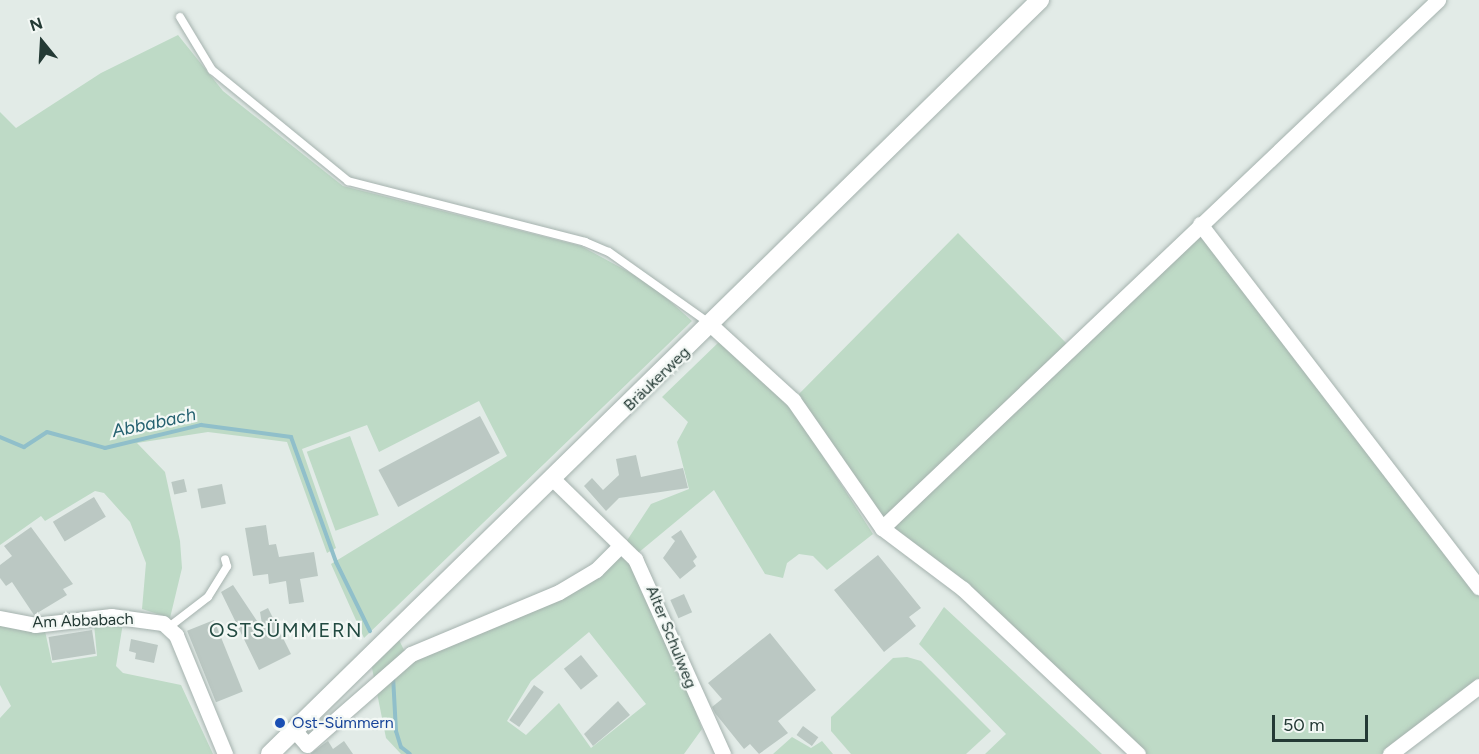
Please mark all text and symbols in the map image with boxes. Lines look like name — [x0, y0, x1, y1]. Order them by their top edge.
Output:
north arrow — [12, 12, 72, 72]
text: N — [27, 13, 45, 35]
street label: Bräukerweg — [620, 343, 694, 415]
water label: Abbabach — [110, 404, 198, 442]
street label: Alter Schulweg — [642, 583, 700, 691]
street label: Am Abbabach — [32, 610, 134, 632]
district label: OSTSÜMMERN — [209, 618, 363, 642]
scale bar — [1275, 703, 1371, 741]
place label: Ost-Sümmern — [292, 713, 394, 733]
text: 50 m — [1283, 714, 1325, 736]
marker: Ost-Sümmern — [273, 716, 287, 730]

